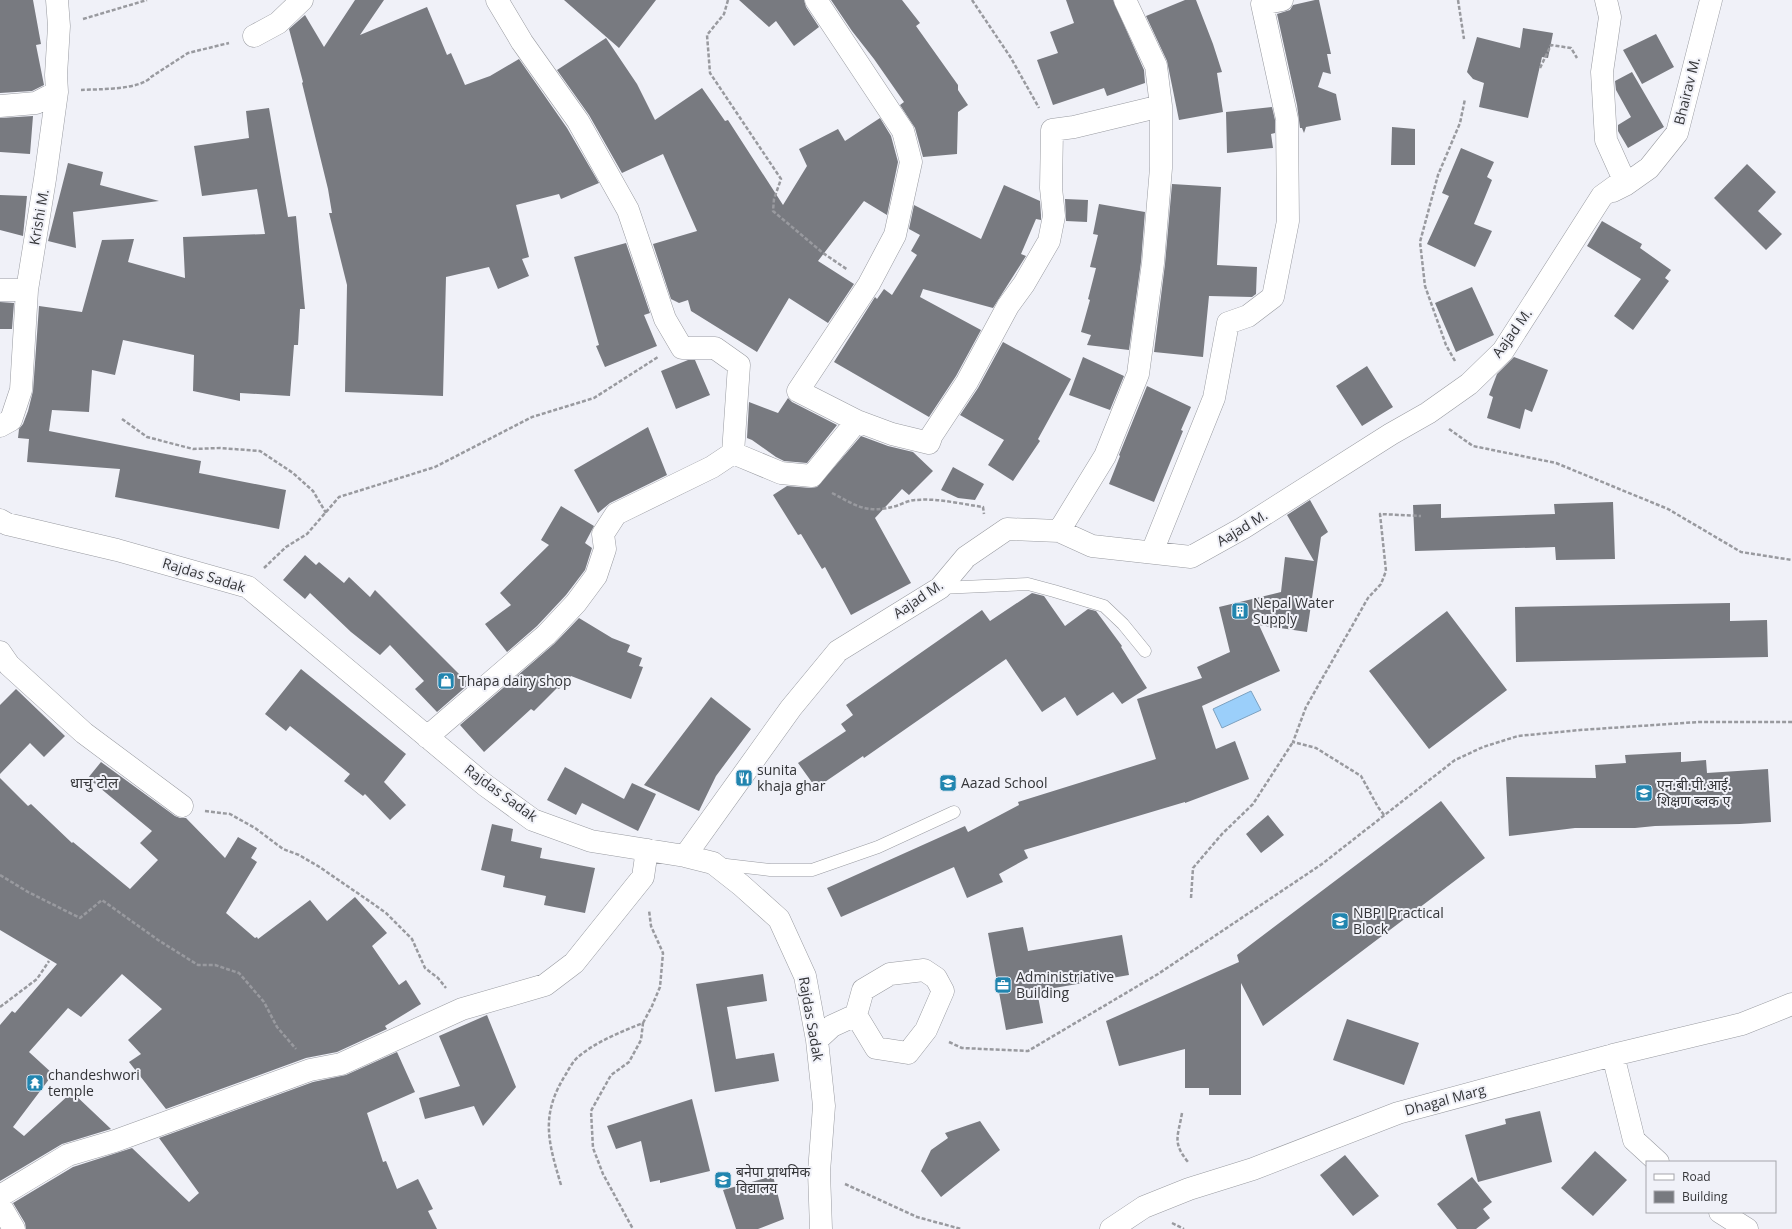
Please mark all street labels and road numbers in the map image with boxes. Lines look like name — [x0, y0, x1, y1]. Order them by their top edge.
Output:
street label: Bhairav M. — [1669, 55, 1704, 127]
street label: Krishi M. — [24, 187, 53, 246]
street label: Aajad M. — [1487, 304, 1536, 361]
street label: Aajad M. — [1213, 505, 1271, 550]
street label: Rajdas Sadak — [160, 553, 249, 596]
street label: Aajad M. — [889, 575, 946, 622]
street label: Rajdas Sadak — [461, 760, 542, 826]
street label: Rajdas Sadak — [795, 975, 828, 1063]
street label: Dhagal Marg — [1402, 1080, 1488, 1119]

